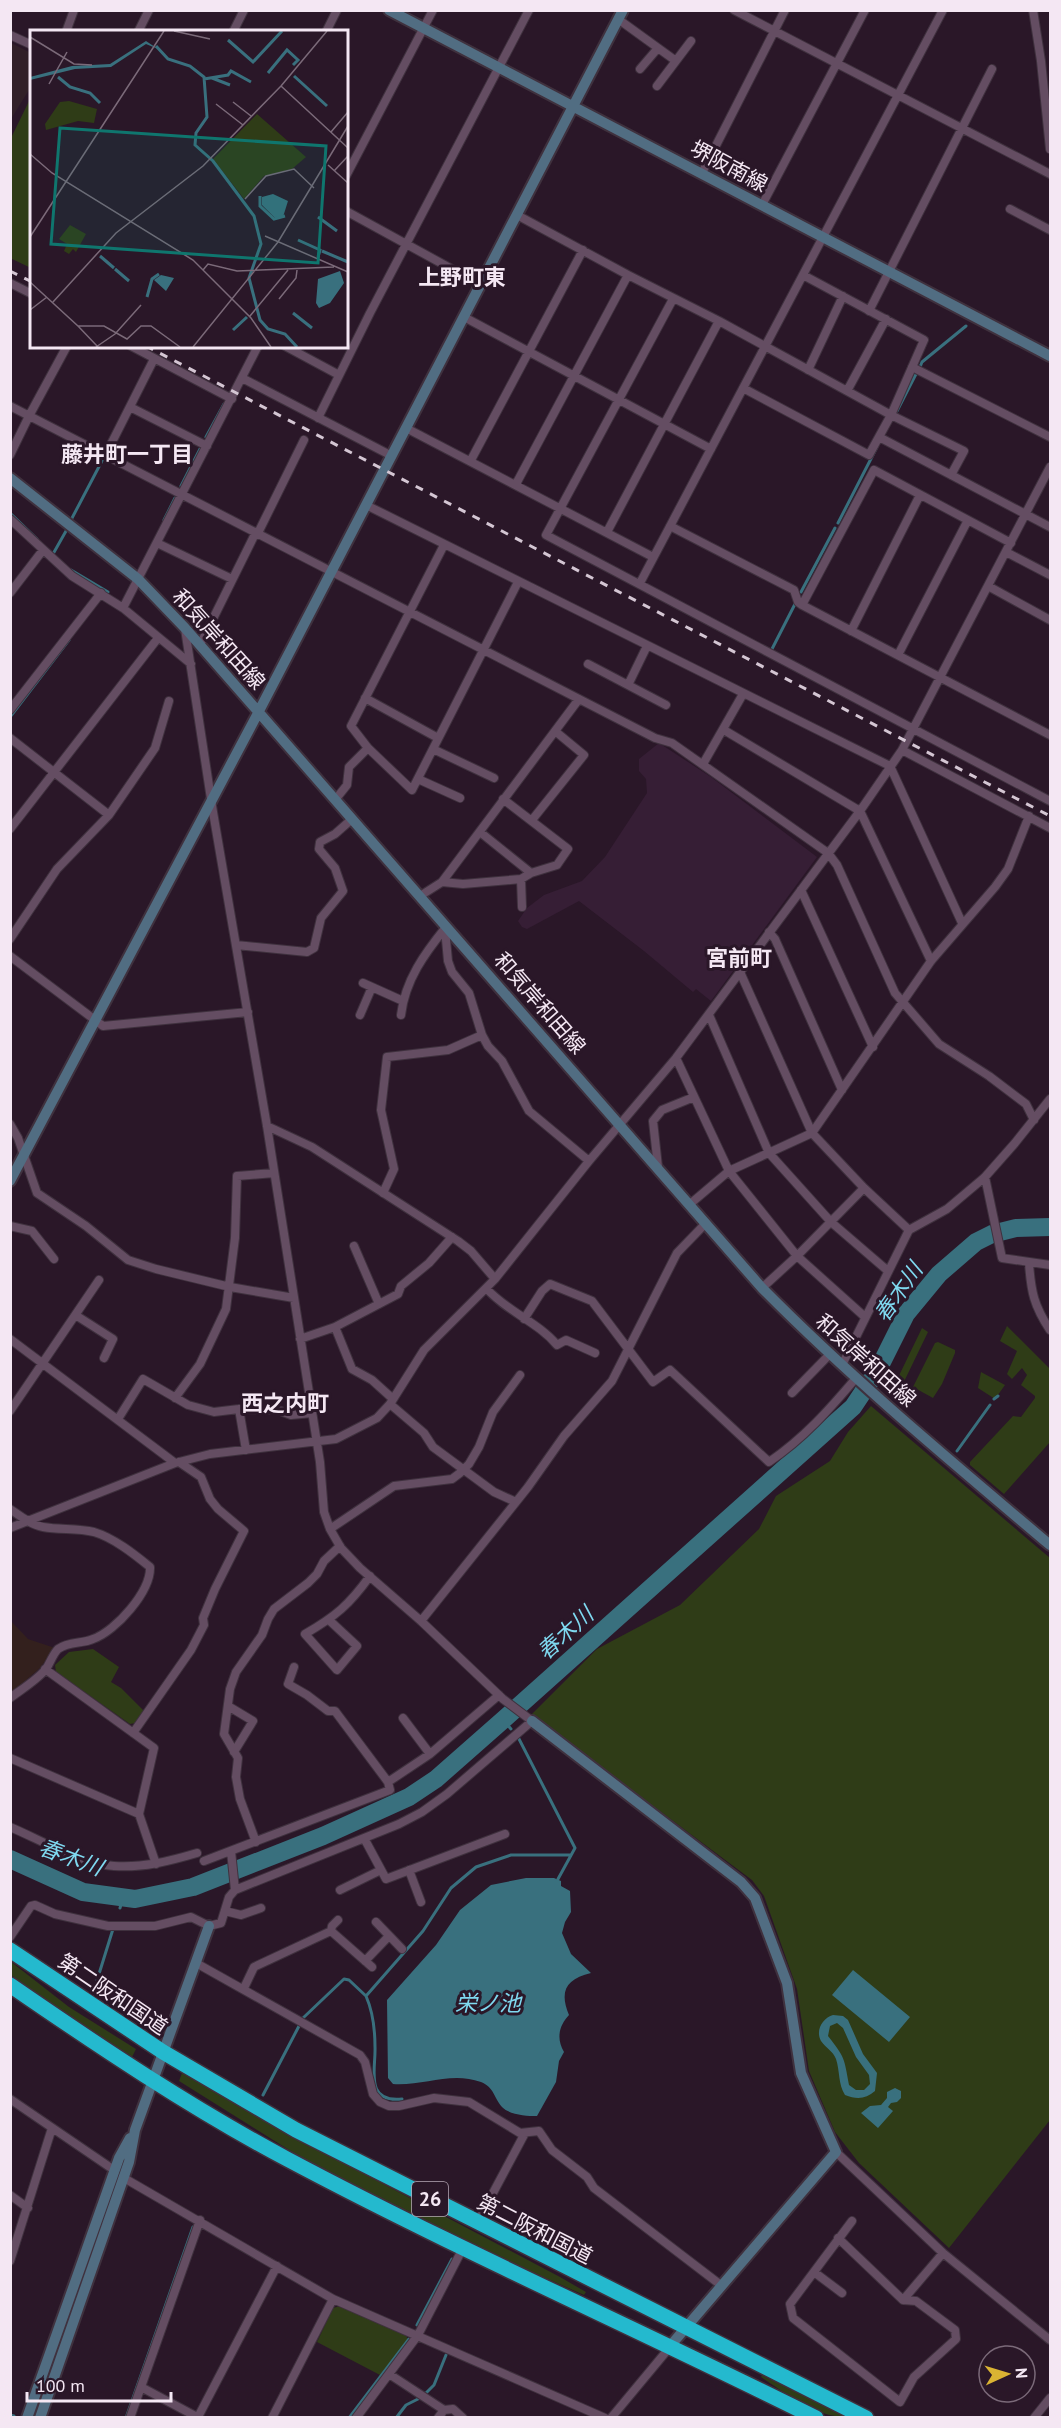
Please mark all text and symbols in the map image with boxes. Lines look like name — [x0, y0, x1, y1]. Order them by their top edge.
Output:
inset map — [30, 30, 348, 348]
street label: 堺阪南線 — [686, 134, 772, 198]
district label: 上野町東 — [418, 263, 506, 291]
district label: 藤井町一丁目 — [61, 440, 193, 468]
street label: 和気岸和田線 — [167, 583, 271, 695]
district label: 宮前町 — [706, 944, 772, 972]
street label: 和気岸和田線 — [488, 947, 592, 1059]
water label: 春木川 — [868, 1255, 930, 1327]
street label: 和気岸和田線 — [810, 1308, 922, 1412]
district label: 西之内町 — [241, 1389, 329, 1417]
water label: 春木川 — [531, 1599, 600, 1665]
water label: 春木川 — [35, 1833, 109, 1882]
street label: 第二阪和国道 — [53, 1948, 173, 2040]
water label: 栄ノ池 — [455, 1989, 523, 2017]
road number: 26 — [412, 2182, 448, 2216]
street label: 第二阪和国道 — [473, 2188, 597, 2270]
north arrow — [977, 2344, 1037, 2404]
scale bar — [27, 2365, 171, 2403]
text: N — [1012, 2367, 1032, 2379]
text: 100 m — [36, 2374, 85, 2397]

